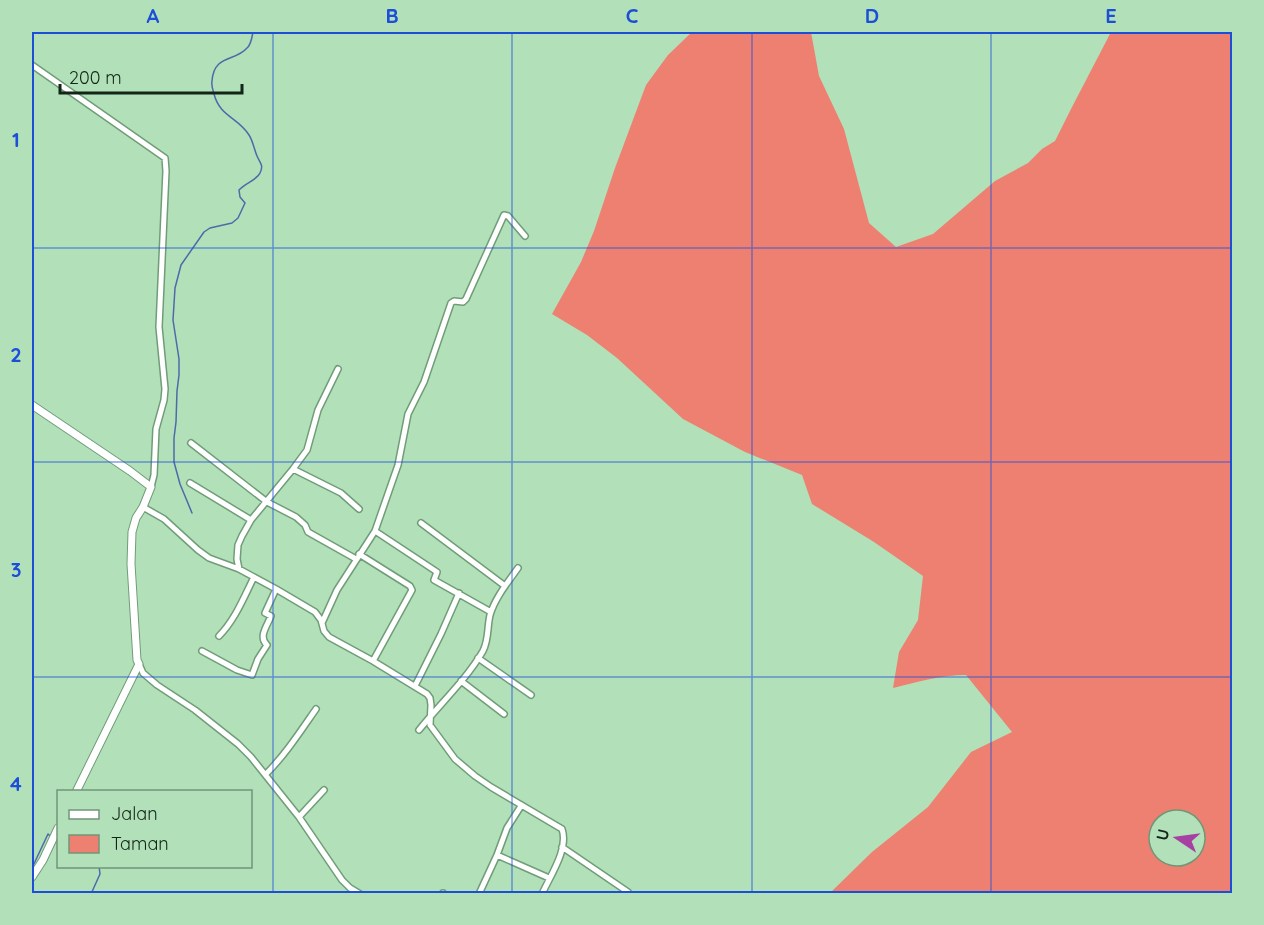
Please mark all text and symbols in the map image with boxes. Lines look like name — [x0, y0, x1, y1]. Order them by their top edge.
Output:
text: A — [147, 3, 160, 28]
text: B — [385, 3, 399, 28]
text: C — [626, 3, 639, 28]
text: D — [865, 3, 879, 28]
text: E — [1105, 3, 1117, 28]
scale bar — [60, 57, 242, 95]
text: 200 m — [69, 66, 122, 89]
text: 1 — [12, 127, 20, 152]
text: 2 — [10, 342, 22, 367]
text: 3 — [11, 557, 21, 582]
text: 4 — [10, 771, 22, 796]
legend — [57, 790, 252, 868]
text: Jalan — [111, 802, 158, 825]
north arrow — [1147, 808, 1207, 868]
text: U — [1151, 827, 1173, 842]
text: Taman — [111, 832, 169, 855]

